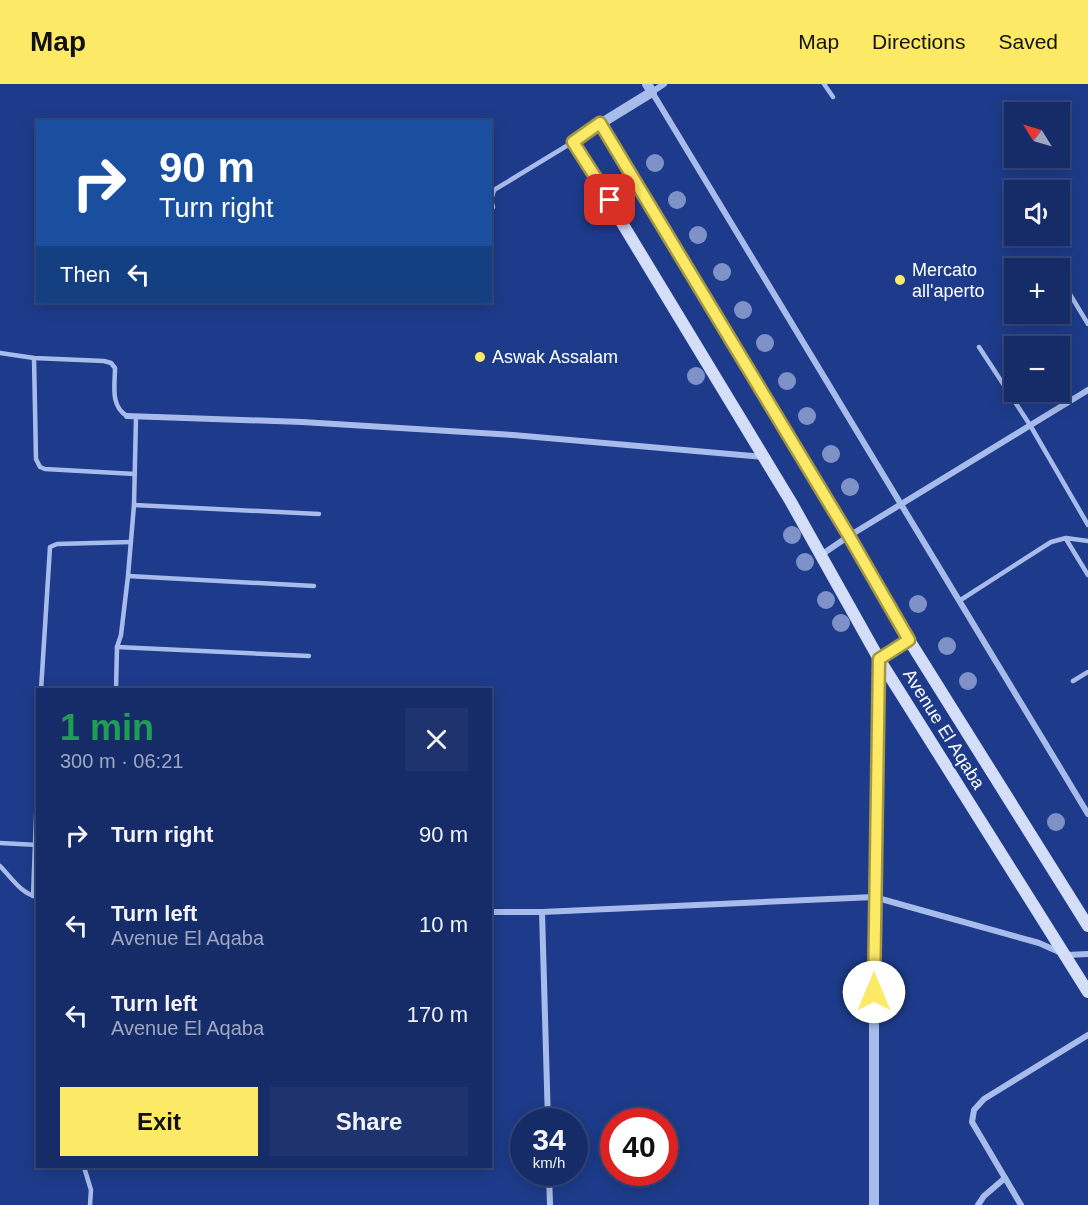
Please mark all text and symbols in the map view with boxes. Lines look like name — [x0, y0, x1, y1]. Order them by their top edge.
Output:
text: Map — [30, 26, 86, 57]
text: Map — [798, 30, 839, 53]
text: Directions — [872, 30, 965, 53]
text: Saved — [998, 30, 1058, 53]
north arrow — [1004, 102, 1070, 168]
map controls — [1004, 102, 1070, 402]
icon: right — [60, 144, 138, 222]
text: 90 m — [159, 144, 255, 191]
pin — [584, 174, 635, 225]
button: sound — [1004, 180, 1070, 246]
icon: arrive — [593, 183, 626, 216]
text: Turn right — [159, 193, 274, 223]
icon: left — [122, 258, 155, 291]
button: + — [1004, 258, 1070, 324]
place label: Mercato all'aperto — [912, 260, 984, 301]
text: Then — [60, 262, 110, 287]
marker: Mercato all'aperto — [893, 273, 907, 287]
button: − — [1004, 336, 1070, 402]
place label: Aswak Assalam — [492, 347, 618, 367]
marker: Aswak Assalam — [473, 350, 487, 364]
street label: Avenue El Aqaba — [899, 665, 990, 794]
text: 1 min — [60, 707, 154, 748]
button: close — [405, 708, 468, 771]
text: 300 m · 06:21 — [60, 750, 183, 772]
icon: right — [60, 819, 93, 852]
text: Turn right — [111, 822, 213, 847]
text: 90 m — [419, 822, 468, 847]
text: Turn left — [111, 901, 197, 926]
icon: left — [60, 909, 93, 942]
text: 10 m — [419, 912, 468, 937]
text: Avenue El Aqaba — [111, 927, 264, 949]
position arrow — [842, 960, 906, 1024]
text: Turn left — [111, 991, 197, 1016]
icon: left — [60, 999, 93, 1032]
text: 170 m — [407, 1002, 468, 1027]
text: Avenue El Aqaba — [111, 1017, 264, 1039]
button: Exit — [60, 1087, 258, 1156]
button: Share — [270, 1087, 468, 1156]
speed limit sign: 40 — [600, 1108, 678, 1186]
text: 34 — [532, 1123, 566, 1156]
text: km/h — [533, 1154, 565, 1171]

